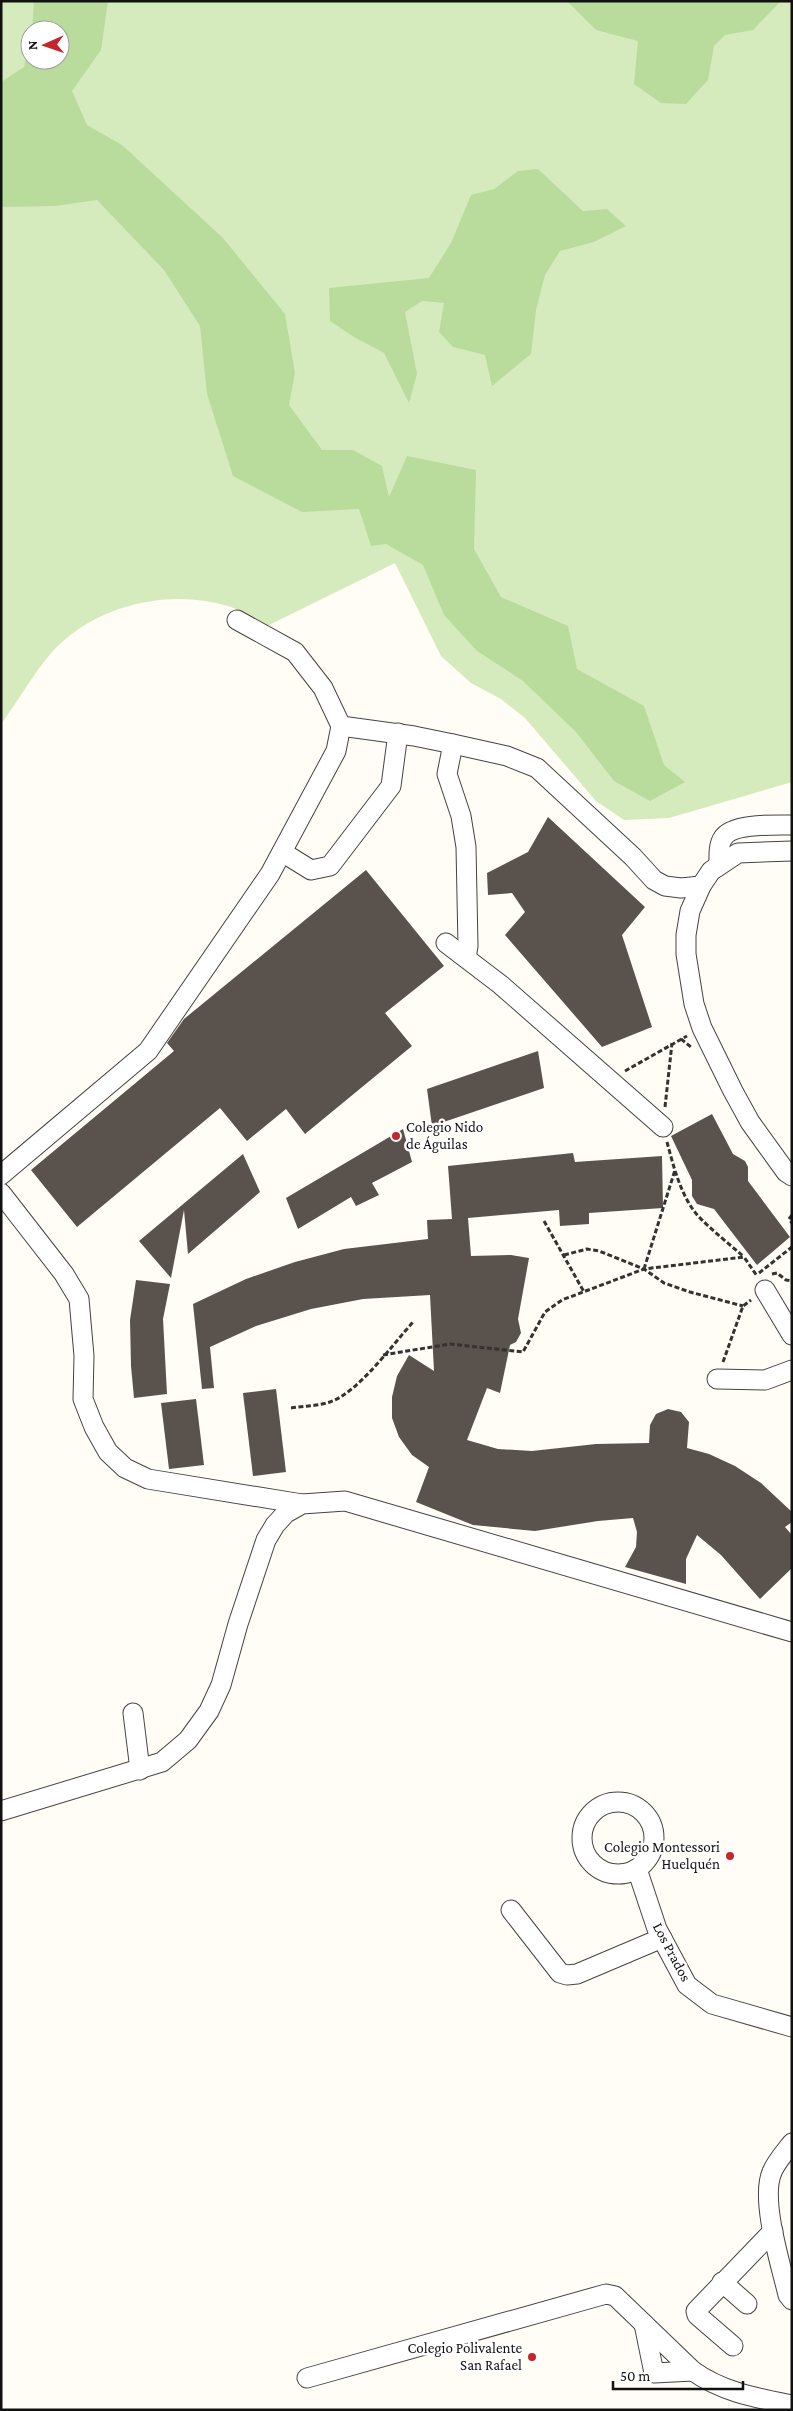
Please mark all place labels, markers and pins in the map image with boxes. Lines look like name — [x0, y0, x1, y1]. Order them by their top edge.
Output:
place label: Colegio Nido de Águilas — [406, 1119, 483, 1153]
marker: Colegio Nido de Águilas — [390, 1130, 402, 1142]
place label: Colegio Montessori Huelquén — [604, 1839, 720, 1873]
marker: Colegio Montessori Huelquén — [724, 1850, 736, 1862]
place label: Colegio Polivalente San Rafael — [407, 2340, 522, 2373]
marker: Colegio Polivalente San Rafael — [526, 2351, 538, 2363]

